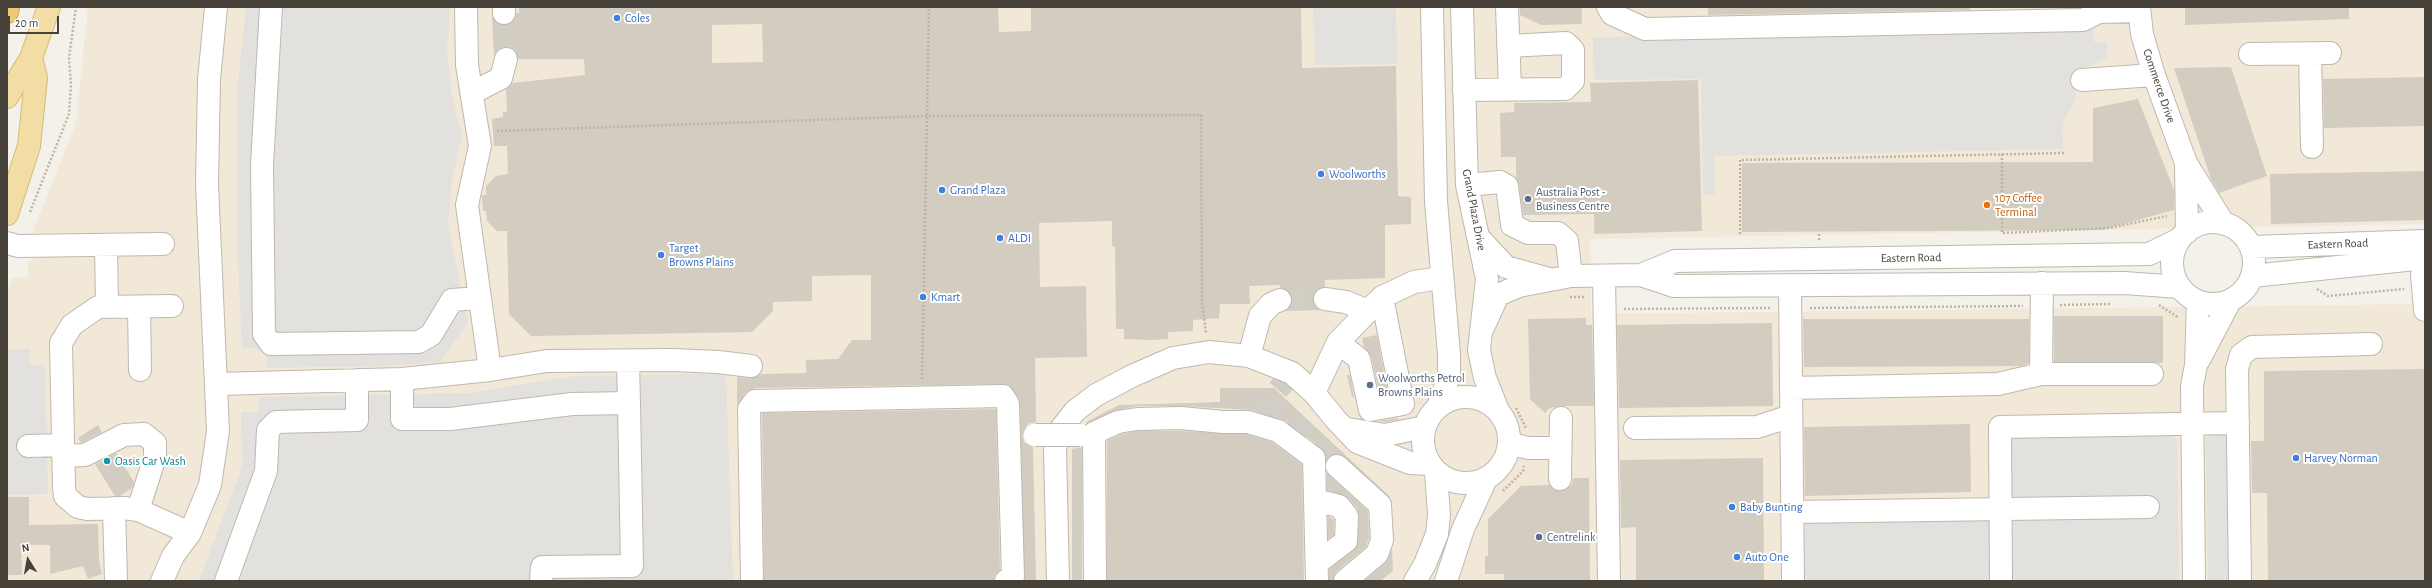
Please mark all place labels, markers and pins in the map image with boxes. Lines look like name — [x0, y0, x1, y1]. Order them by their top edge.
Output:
place label: Coles — [625, 11, 650, 25]
marker: Coles — [612, 13, 622, 23]
place label: Woolworths — [1329, 167, 1386, 181]
marker: Woolworths — [1316, 169, 1326, 179]
place label: Grand Plaza — [950, 183, 1006, 197]
marker: Grand Plaza — [937, 185, 947, 195]
place label: Australia Post - Business Centre — [1536, 185, 1609, 213]
place label: 107 Coffee Terminal — [1995, 191, 2042, 219]
marker: Australia Post - Business Centre — [1523, 194, 1533, 204]
marker: 107 Coffee Terminal — [1982, 200, 1992, 210]
place label: ALDI — [1008, 231, 1031, 245]
marker: ALDI — [995, 233, 1005, 243]
place label: Target Browns Plains — [669, 241, 734, 269]
marker: Target Browns Plains — [656, 250, 666, 260]
place label: Kmart — [931, 290, 960, 304]
marker: Kmart — [918, 292, 928, 302]
place label: Woolworths Petrol Browns Plains — [1378, 371, 1465, 399]
marker: Woolworths Petrol Browns Plains — [1365, 380, 1375, 390]
place label: Harvey Norman — [2304, 451, 2378, 465]
marker: Harvey Norman — [2291, 453, 2301, 463]
place label: Oasis Car Wash — [115, 454, 186, 468]
marker: Oasis Car Wash — [102, 456, 112, 466]
place label: Baby Bunting — [1740, 500, 1802, 514]
marker: Baby Bunting — [1727, 502, 1737, 512]
place label: Centrelink — [1547, 530, 1595, 544]
marker: Centrelink — [1534, 532, 1544, 542]
place label: Auto One — [1745, 550, 1789, 564]
marker: Auto One — [1732, 552, 1742, 562]

